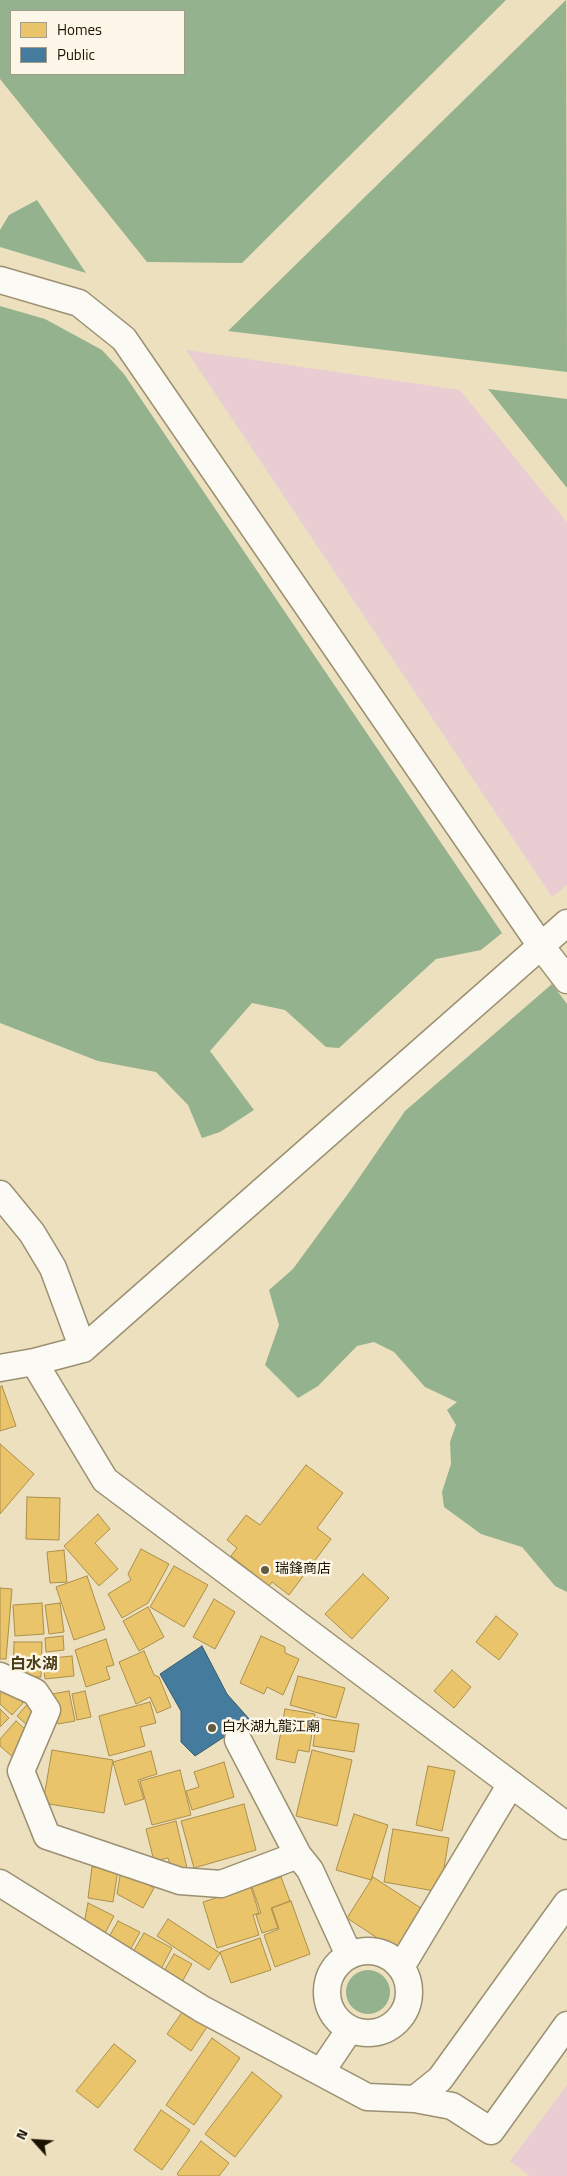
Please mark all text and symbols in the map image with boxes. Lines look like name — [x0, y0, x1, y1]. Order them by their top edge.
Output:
legend — [10, 10, 185, 75]
text: Homes — [57, 18, 102, 41]
text: Public — [57, 43, 95, 66]
place label: 瑞鋒商店 — [275, 1562, 331, 1578]
marker: 瑞鋒商店 — [259, 1564, 271, 1576]
district label: 白水湖 — [10, 1655, 58, 1675]
place label: 白水湖九龍江廟 — [222, 1720, 320, 1736]
marker: 白水湖九龍江廟 — [206, 1722, 218, 1734]
north arrow — [10, 2116, 60, 2166]
text: N — [10, 2125, 33, 2143]

